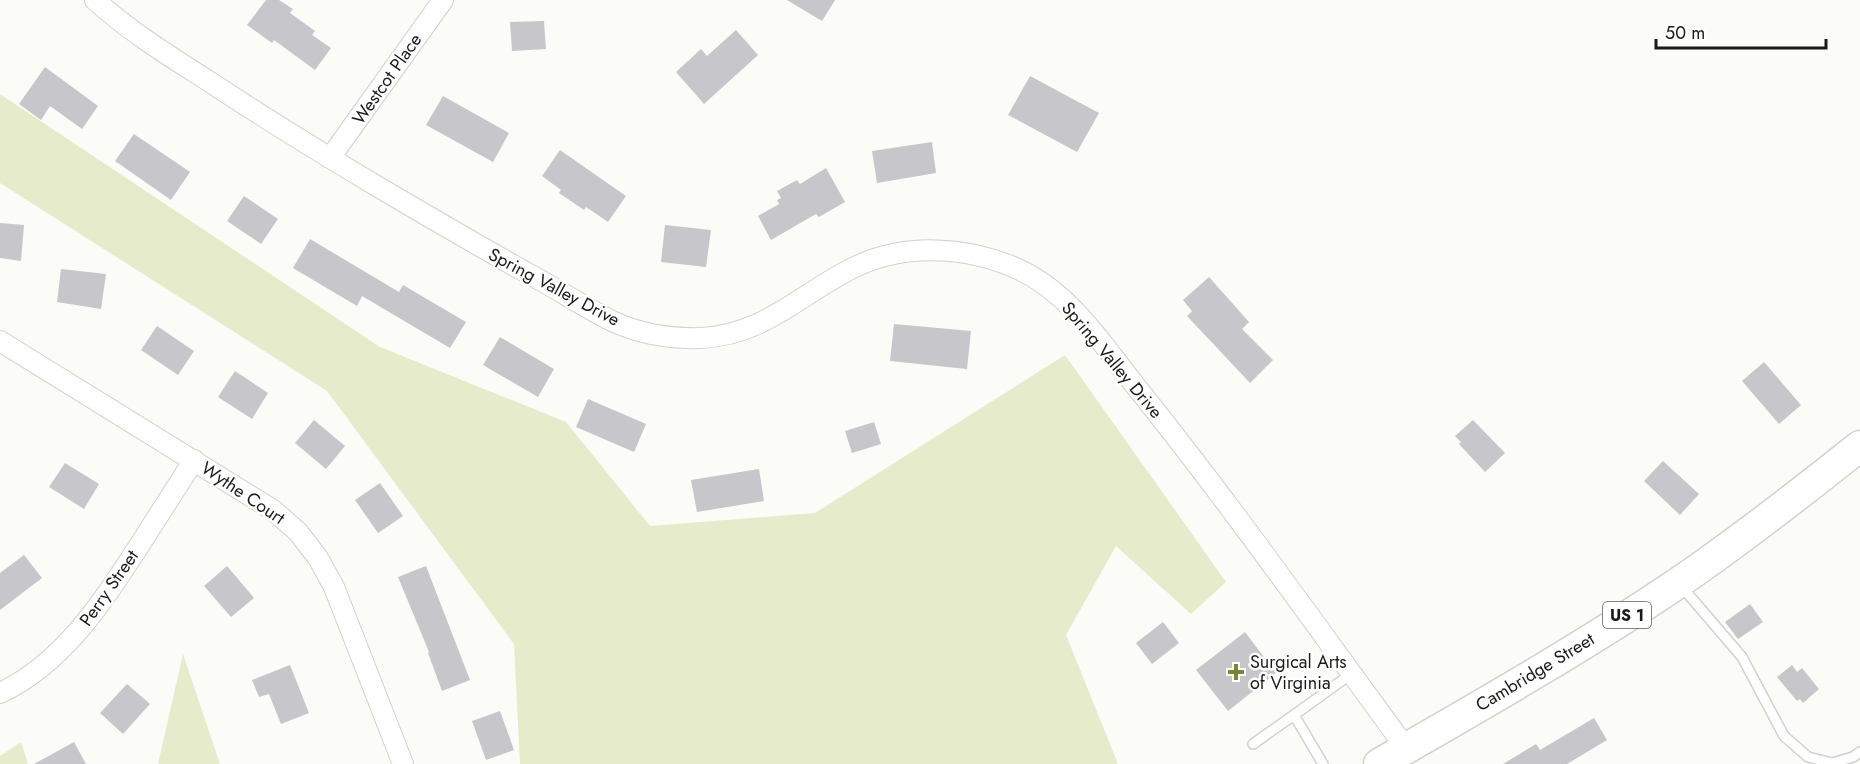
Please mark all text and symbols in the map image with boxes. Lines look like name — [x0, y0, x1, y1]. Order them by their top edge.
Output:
scale bar — [1656, 12, 1826, 50]
text: 50 m — [1665, 20, 1705, 46]
street label: Westcot Place — [346, 28, 428, 130]
street label: Spring Valley Drive — [484, 241, 624, 333]
street label: Spring Valley Drive — [1055, 296, 1169, 424]
street label: Wythe Court — [196, 455, 291, 531]
street label: Perry Street — [73, 544, 145, 631]
road number: US 1 — [1603, 602, 1651, 628]
street label: Cambridge Street — [1471, 626, 1600, 718]
place label: Surgical Arts of Virginia — [1250, 649, 1347, 696]
marker: Surgical Arts of Virginia — [1227, 663, 1245, 681]

